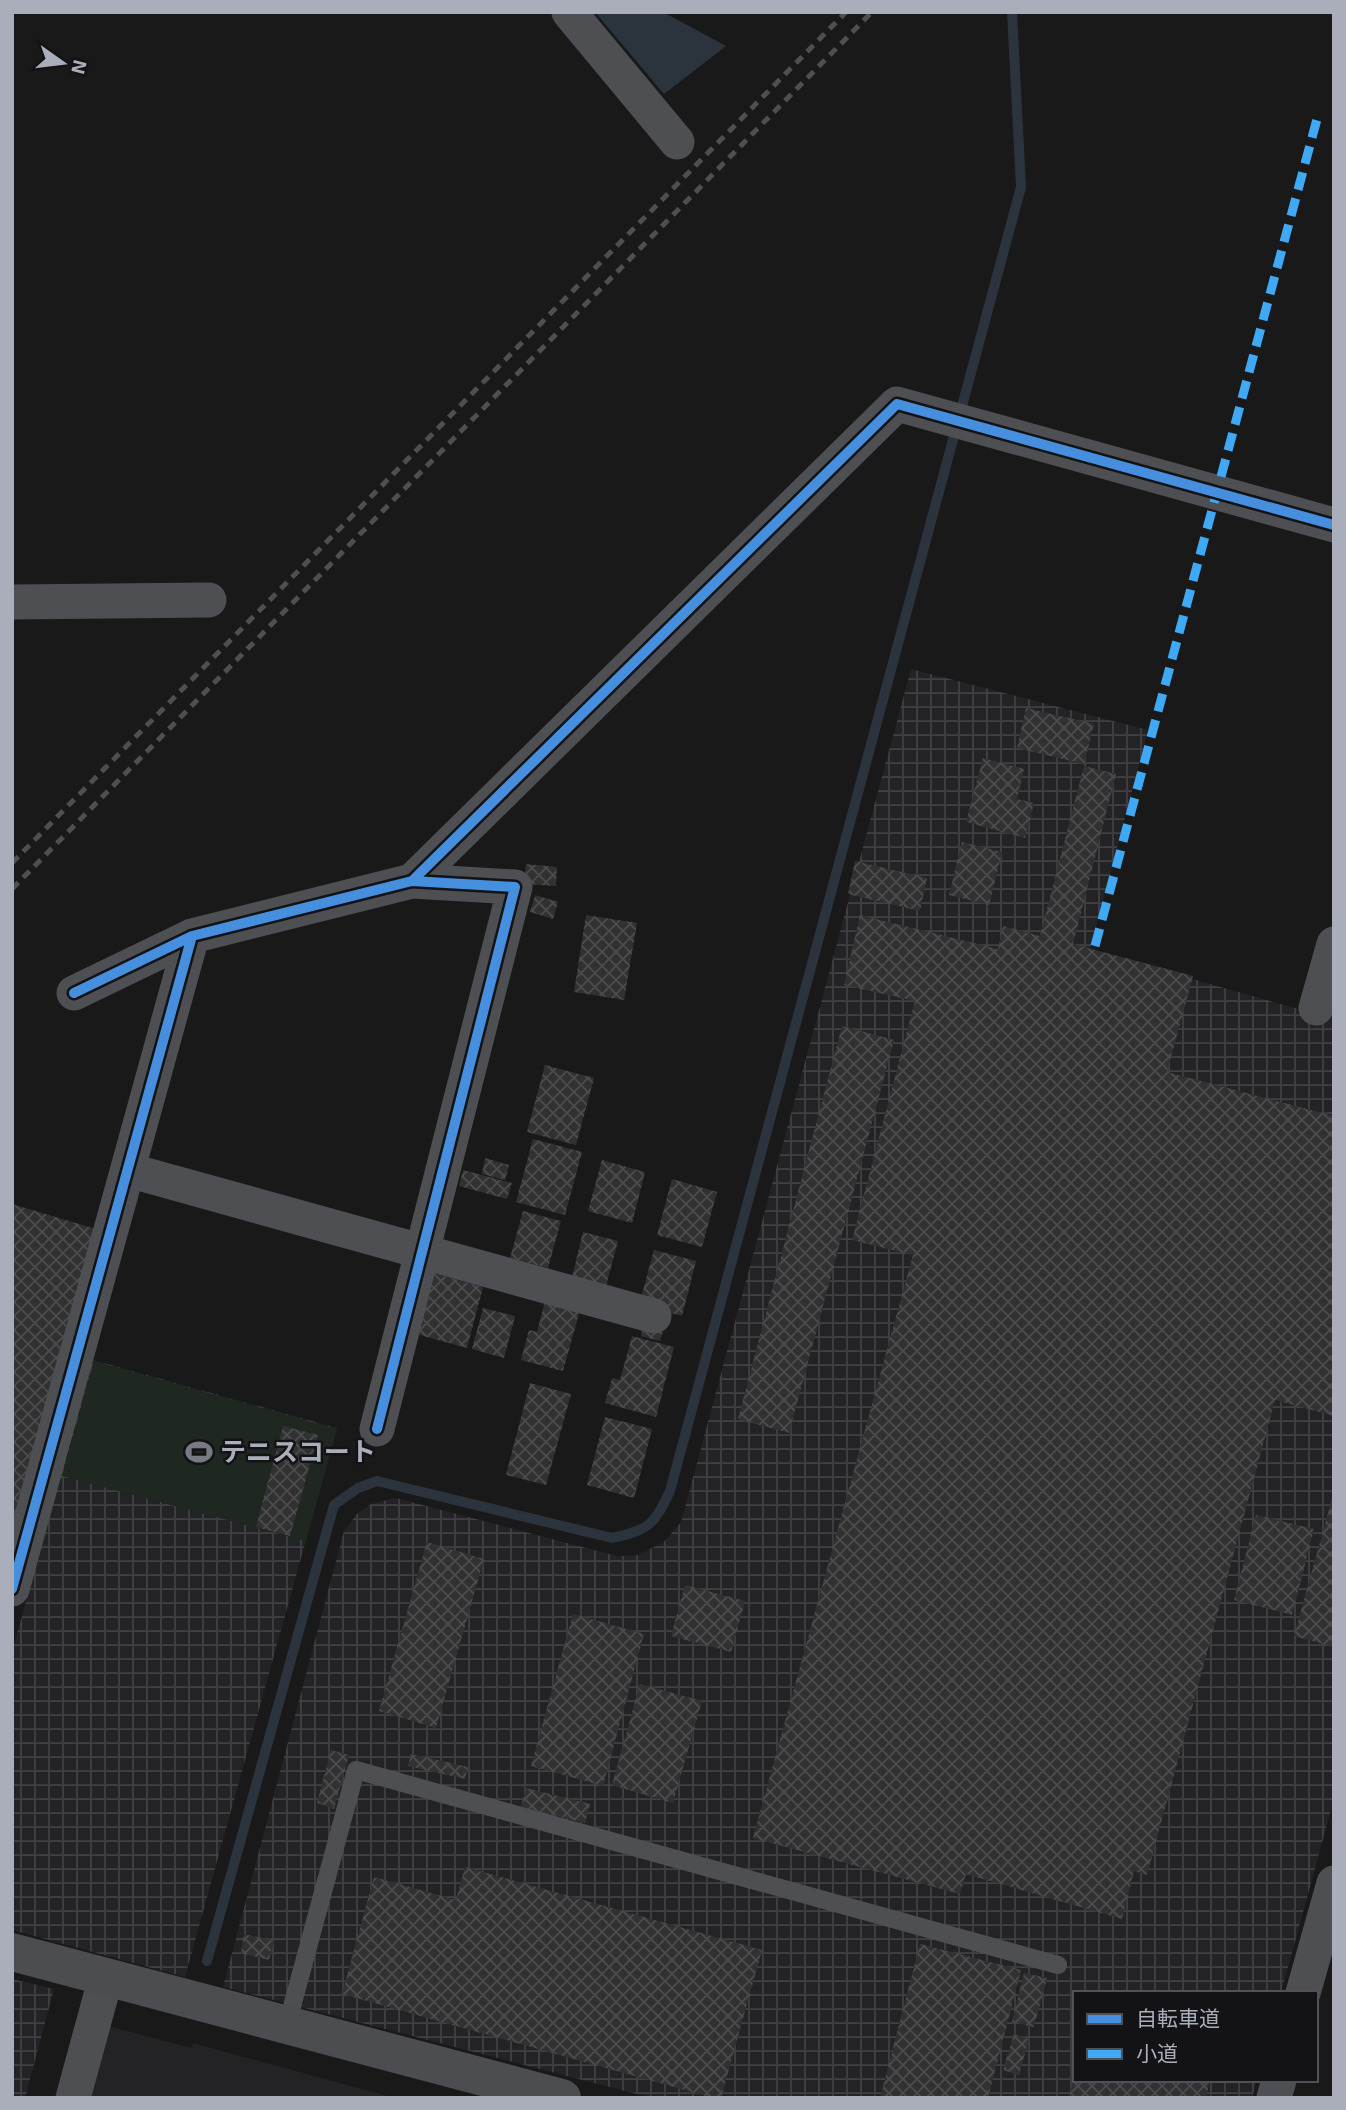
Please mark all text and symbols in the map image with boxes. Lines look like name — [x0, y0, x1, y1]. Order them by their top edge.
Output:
north arrow — [28, 28, 98, 98]
text: N — [67, 58, 93, 77]
place label: テニスコート — [220, 1435, 376, 1466]
sports icon: テニスコート — [184, 1437, 214, 1467]
legend — [1073, 1991, 1318, 2082]
text: 自転車道 — [1136, 2005, 1220, 2030]
text: 小道 — [1136, 2040, 1178, 2065]

